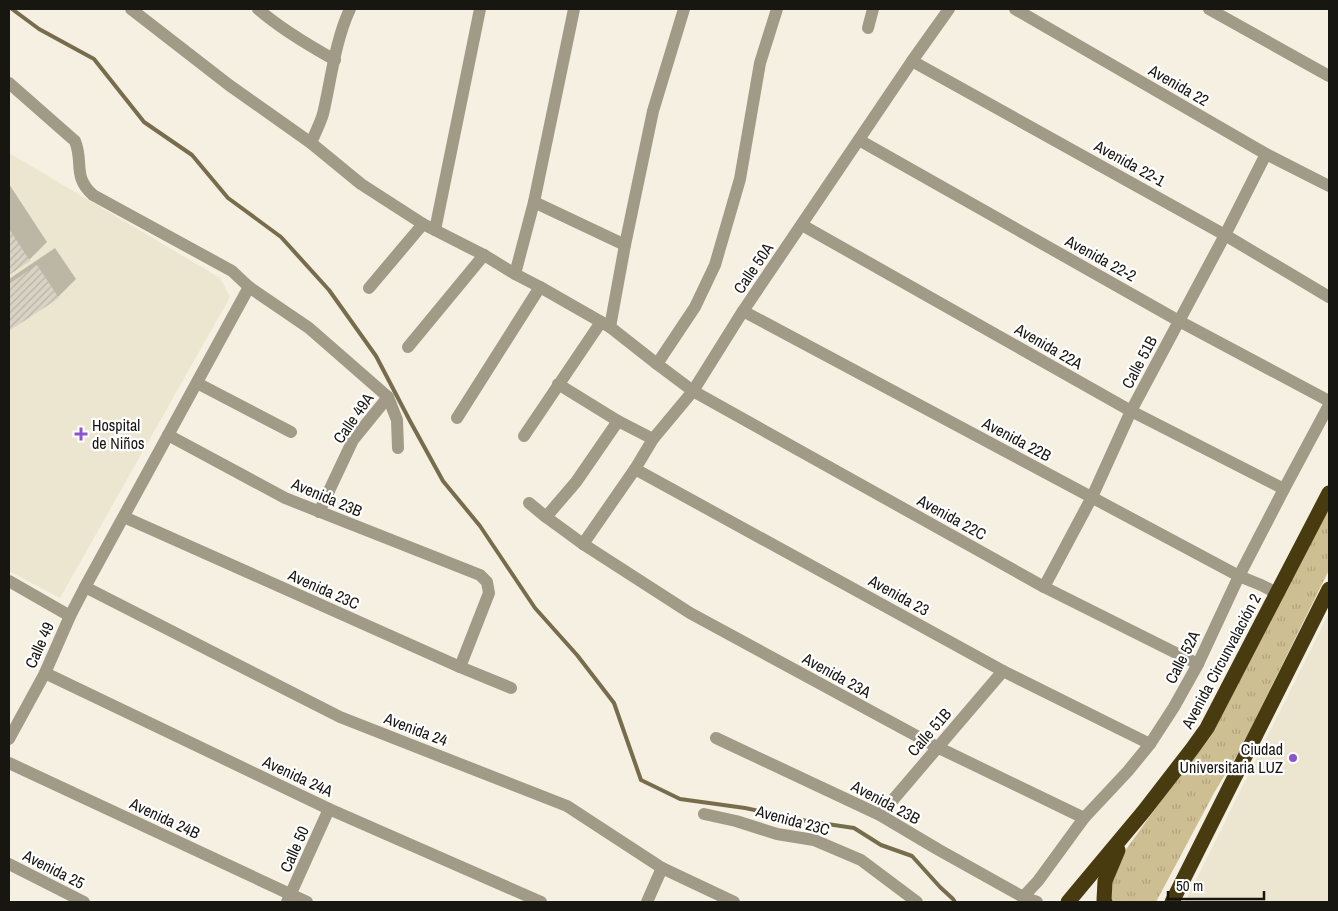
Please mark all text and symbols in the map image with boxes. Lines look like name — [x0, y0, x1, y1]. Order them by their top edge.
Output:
street label: Avenida 22 — [1144, 58, 1213, 111]
street label: Avenida 22-1 — [1090, 134, 1170, 192]
street label: Avenida 22-2 — [1061, 229, 1140, 286]
street label: Calle 50A — [728, 238, 778, 298]
street label: Avenida 22A — [1010, 317, 1087, 374]
street label: Calle 51B — [1116, 332, 1162, 392]
street label: Calle 49A — [328, 388, 378, 448]
street label: Avenida 22B — [978, 411, 1055, 466]
place label: Hospital de Niños — [92, 414, 145, 454]
marker: Hospital de Niños — [74, 427, 88, 441]
street label: Avenida 23B — [287, 472, 366, 522]
street label: Avenida 22C — [913, 489, 990, 545]
street label: Avenida 23C — [284, 563, 363, 614]
street label: Avenida 23 — [864, 569, 933, 621]
street label: Avenida Circunvalación 2 — [1176, 590, 1266, 733]
street label: Calle 49 — [19, 619, 59, 671]
street label: Calle 52A — [1159, 626, 1205, 687]
street label: Avenida 23A — [798, 647, 875, 703]
street label: Calle 51B — [902, 703, 956, 761]
street label: Avenida 24 — [380, 707, 451, 751]
place label: Ciudad Universitaria LUZ — [1179, 738, 1283, 778]
street label: Avenida 24A — [258, 750, 337, 802]
marker: Ciudad Universitaria LUZ — [1287, 752, 1299, 764]
street label: Avenida 23B — [847, 774, 924, 829]
street label: Avenida 24B — [125, 792, 204, 844]
street label: Avenida 23C — [753, 799, 832, 840]
street label: Calle 50 — [274, 823, 314, 875]
street label: Avenida 25 — [19, 844, 88, 894]
scale bar — [1168, 868, 1264, 900]
text: 50 m — [1176, 875, 1203, 896]

